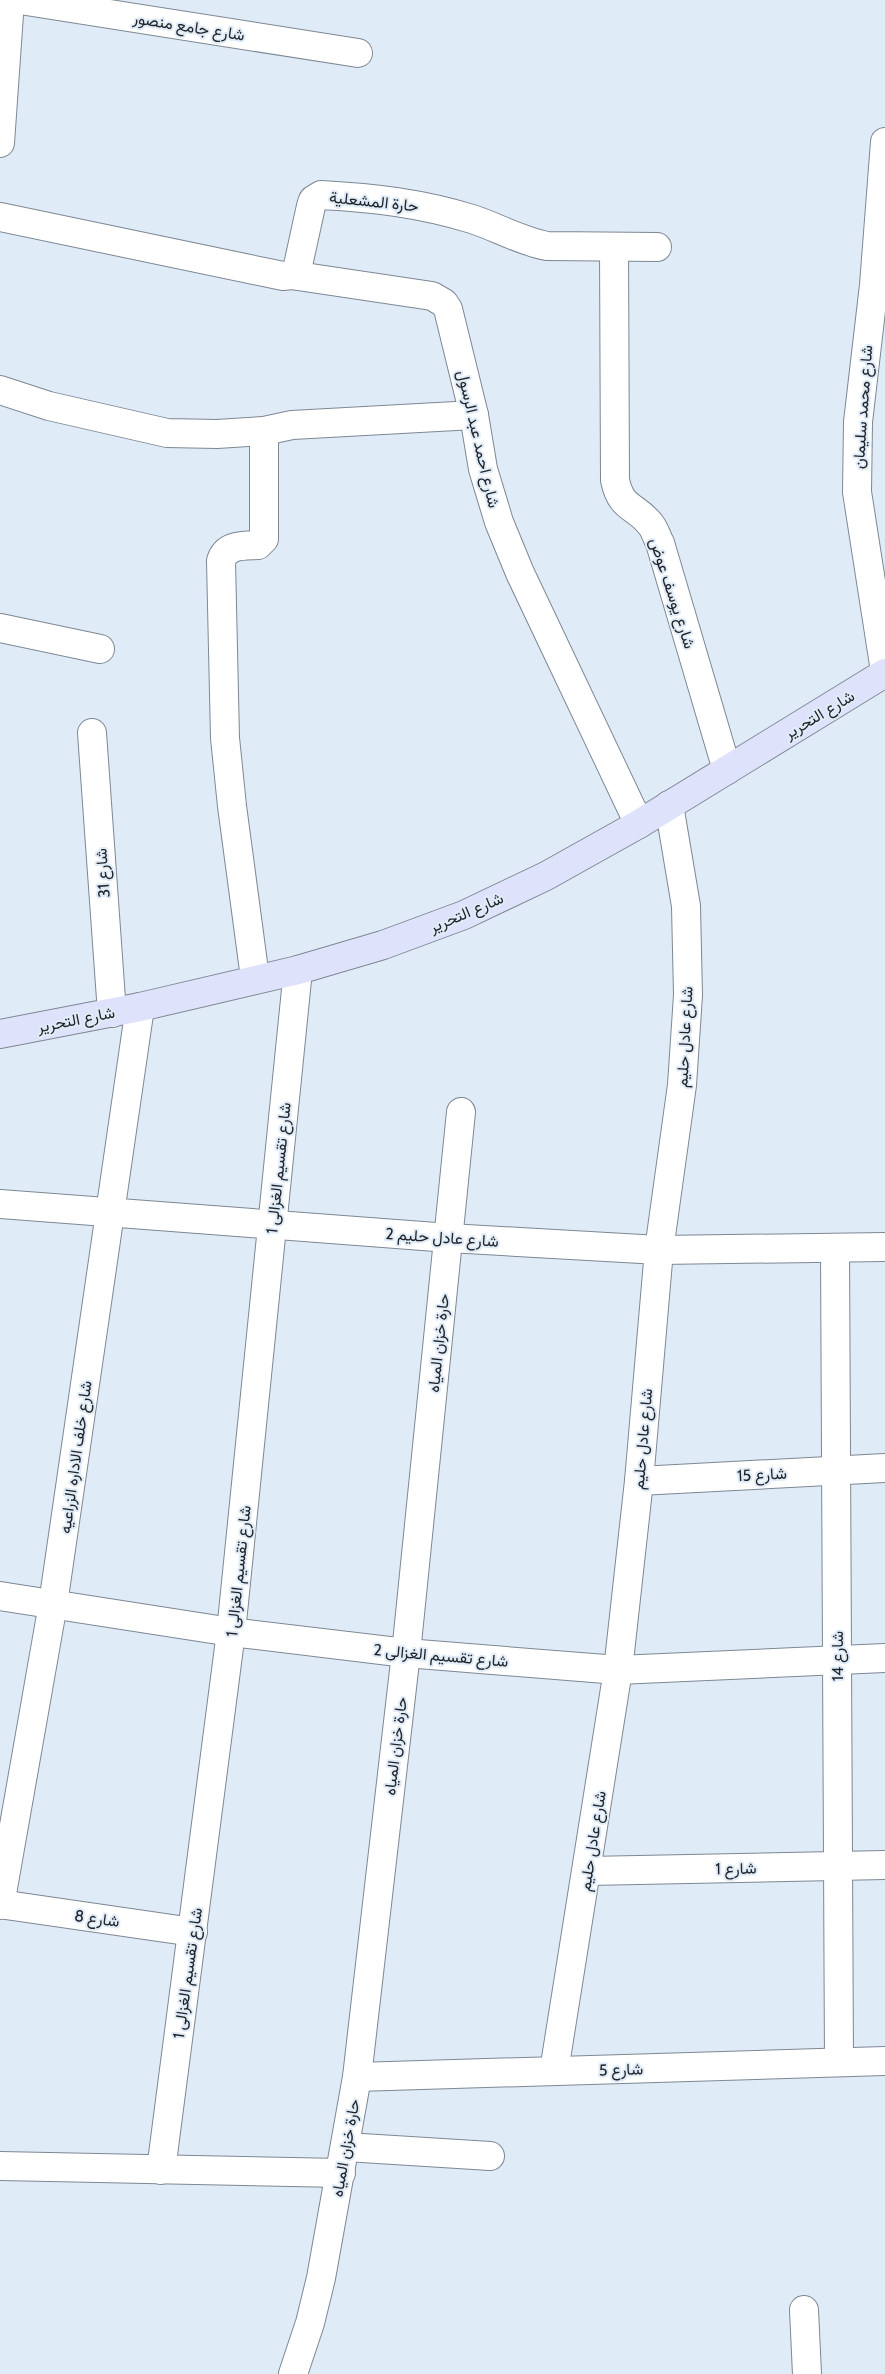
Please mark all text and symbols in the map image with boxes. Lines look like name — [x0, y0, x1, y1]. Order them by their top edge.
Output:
street label: شارع جامع منصور — [130, 8, 246, 47]
street label: حارة المشعلية — [328, 187, 420, 217]
street label: شارع محمد سليمان — [849, 344, 878, 470]
street label: شارع احمد عبد الرسول — [451, 368, 504, 510]
street label: شارع يوسف عوض — [644, 535, 699, 652]
street label: شارع التحرير — [780, 686, 859, 745]
street label: شارع 31 — [91, 847, 116, 898]
street label: شارع التحرير — [425, 888, 507, 939]
street label: شارع عادل حليم — [672, 986, 699, 1088]
street label: شارع التحرير — [35, 1003, 117, 1038]
street label: شارع تقسيم الغزالى 1 — [262, 1101, 297, 1235]
street label: شارع عادل حليم 2 — [385, 1224, 499, 1253]
street label: حارة خزان المياه — [424, 1293, 454, 1393]
street label: شارع خلف الاداره الزراعيه — [55, 1379, 98, 1535]
street label: شارع عادل حليم — [629, 1388, 658, 1491]
street label: شارع 15 — [737, 1464, 787, 1487]
street label: شارع تقسيم الغزالى 1 — [222, 1504, 257, 1638]
street label: شارع 14 — [828, 1631, 849, 1681]
street label: شارع تقسيم الغزالى 2 — [373, 1640, 509, 1673]
street label: حارة خزان المياه — [380, 1695, 412, 1797]
street label: شارع عادل حليم — [575, 1789, 612, 1893]
street label: شارع 1 — [715, 1859, 757, 1880]
street label: شارع 8 — [73, 1906, 121, 1933]
street label: شارع تقسيم الغزالى 1 — [169, 1906, 208, 2040]
street label: شارع 5 — [598, 2059, 644, 2082]
street label: حارة خزان المياه — [328, 2097, 364, 2199]

